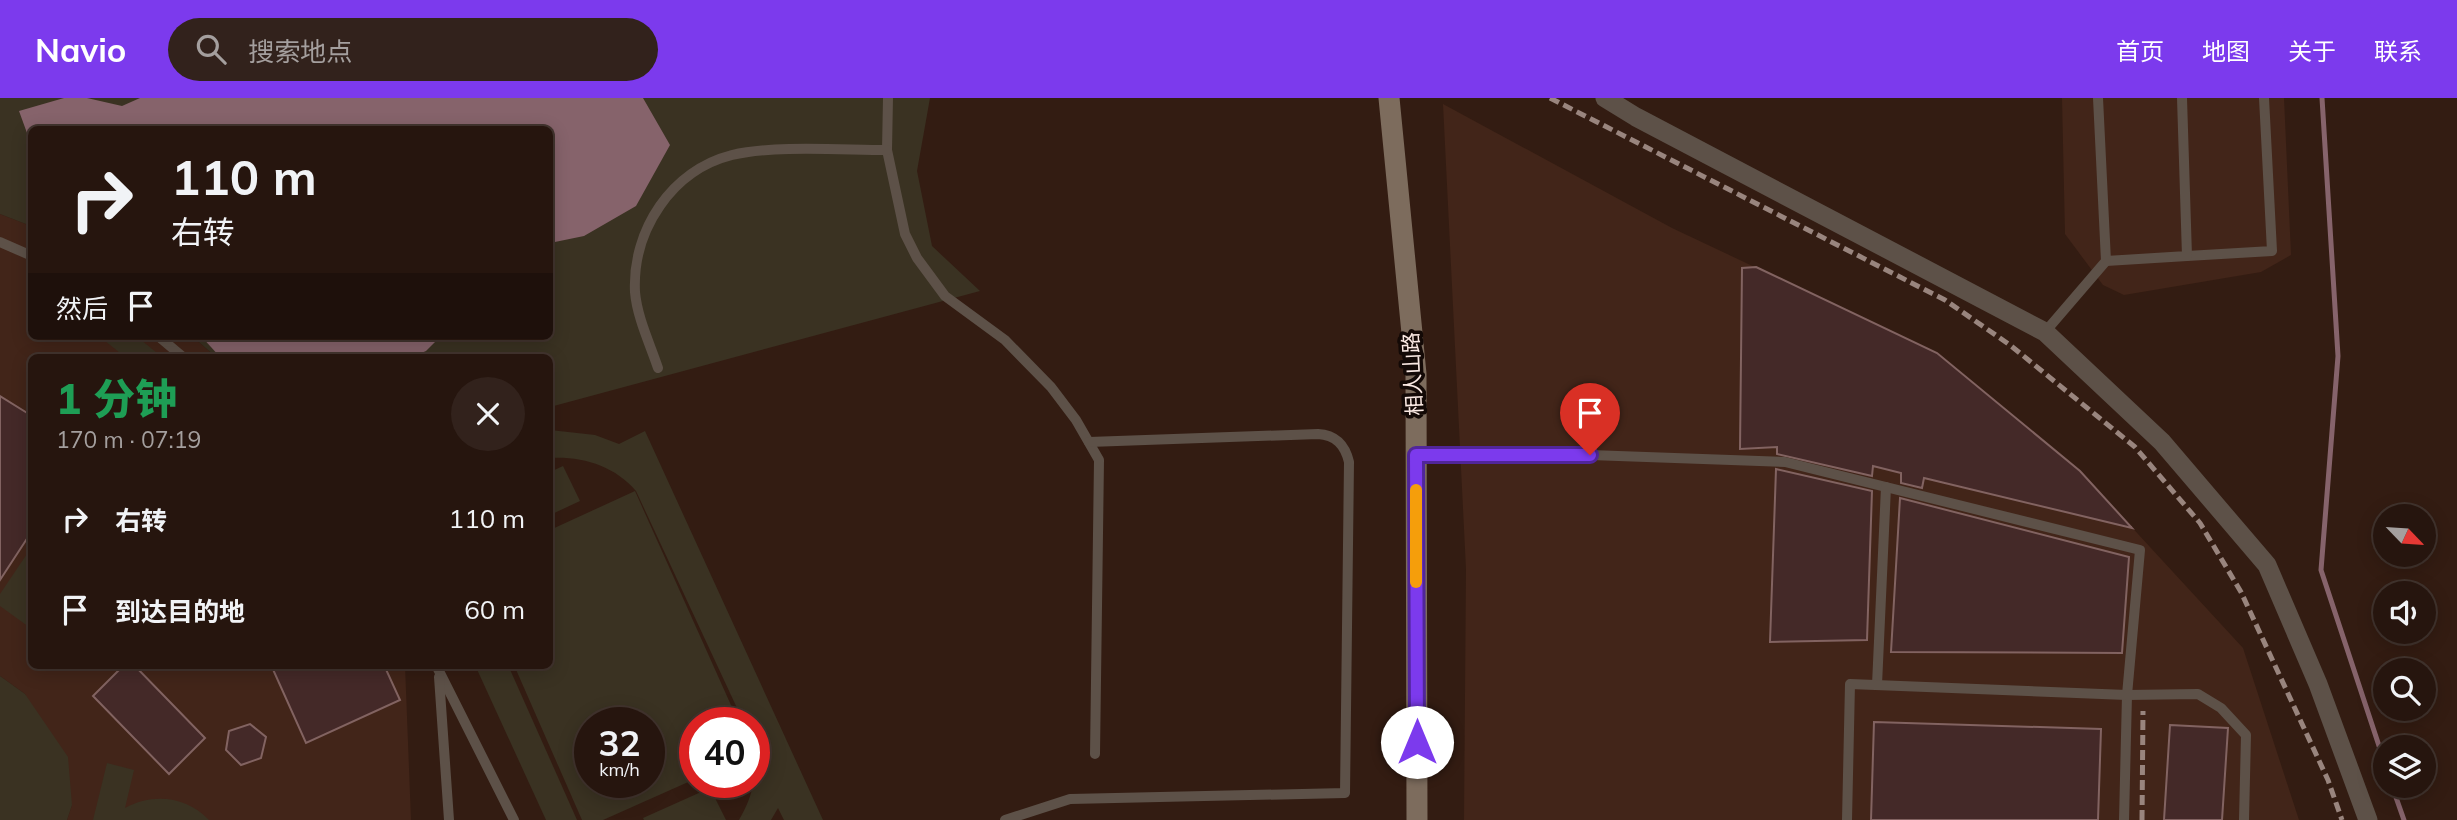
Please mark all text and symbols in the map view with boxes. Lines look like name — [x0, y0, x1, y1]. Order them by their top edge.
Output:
search box — [168, 18, 658, 81]
text: Navio — [35, 29, 126, 70]
icon: search — [192, 30, 230, 68]
text: 搜索地点 — [248, 35, 352, 68]
text: 首页 — [2116, 36, 2164, 66]
text: 地图 — [2202, 36, 2250, 66]
text: 关于 — [2288, 36, 2336, 66]
text: 联系 — [2374, 36, 2422, 66]
text: 110 m — [171, 146, 317, 207]
icon: right — [56, 154, 147, 245]
text: 右转 — [171, 212, 235, 252]
icon: arrive — [122, 287, 160, 325]
text: 然后 — [56, 292, 108, 325]
street label: 相人山路 — [1397, 331, 1427, 417]
text: 1 分钟 — [56, 372, 177, 425]
button: close — [451, 377, 525, 451]
pin — [1560, 383, 1620, 455]
icon: arrive — [1571, 394, 1609, 432]
text: 170 m · 07:19 — [56, 425, 201, 454]
icon: right — [56, 500, 94, 538]
text: 110 m — [449, 502, 525, 535]
text: 右转 — [115, 504, 167, 537]
north arrow — [2373, 504, 2436, 567]
map controls — [2373, 504, 2436, 798]
button: sound — [2373, 581, 2436, 644]
icon: arrive — [56, 591, 94, 629]
text: 60 m — [464, 593, 525, 626]
text: 到达目的地 — [115, 595, 245, 628]
button: search — [2373, 658, 2436, 721]
position arrow — [1380, 705, 1454, 779]
speed limit sign: 40 — [679, 707, 770, 798]
text: 32 — [598, 721, 641, 765]
button: layers — [2373, 735, 2436, 798]
text: km/h — [599, 758, 640, 781]

